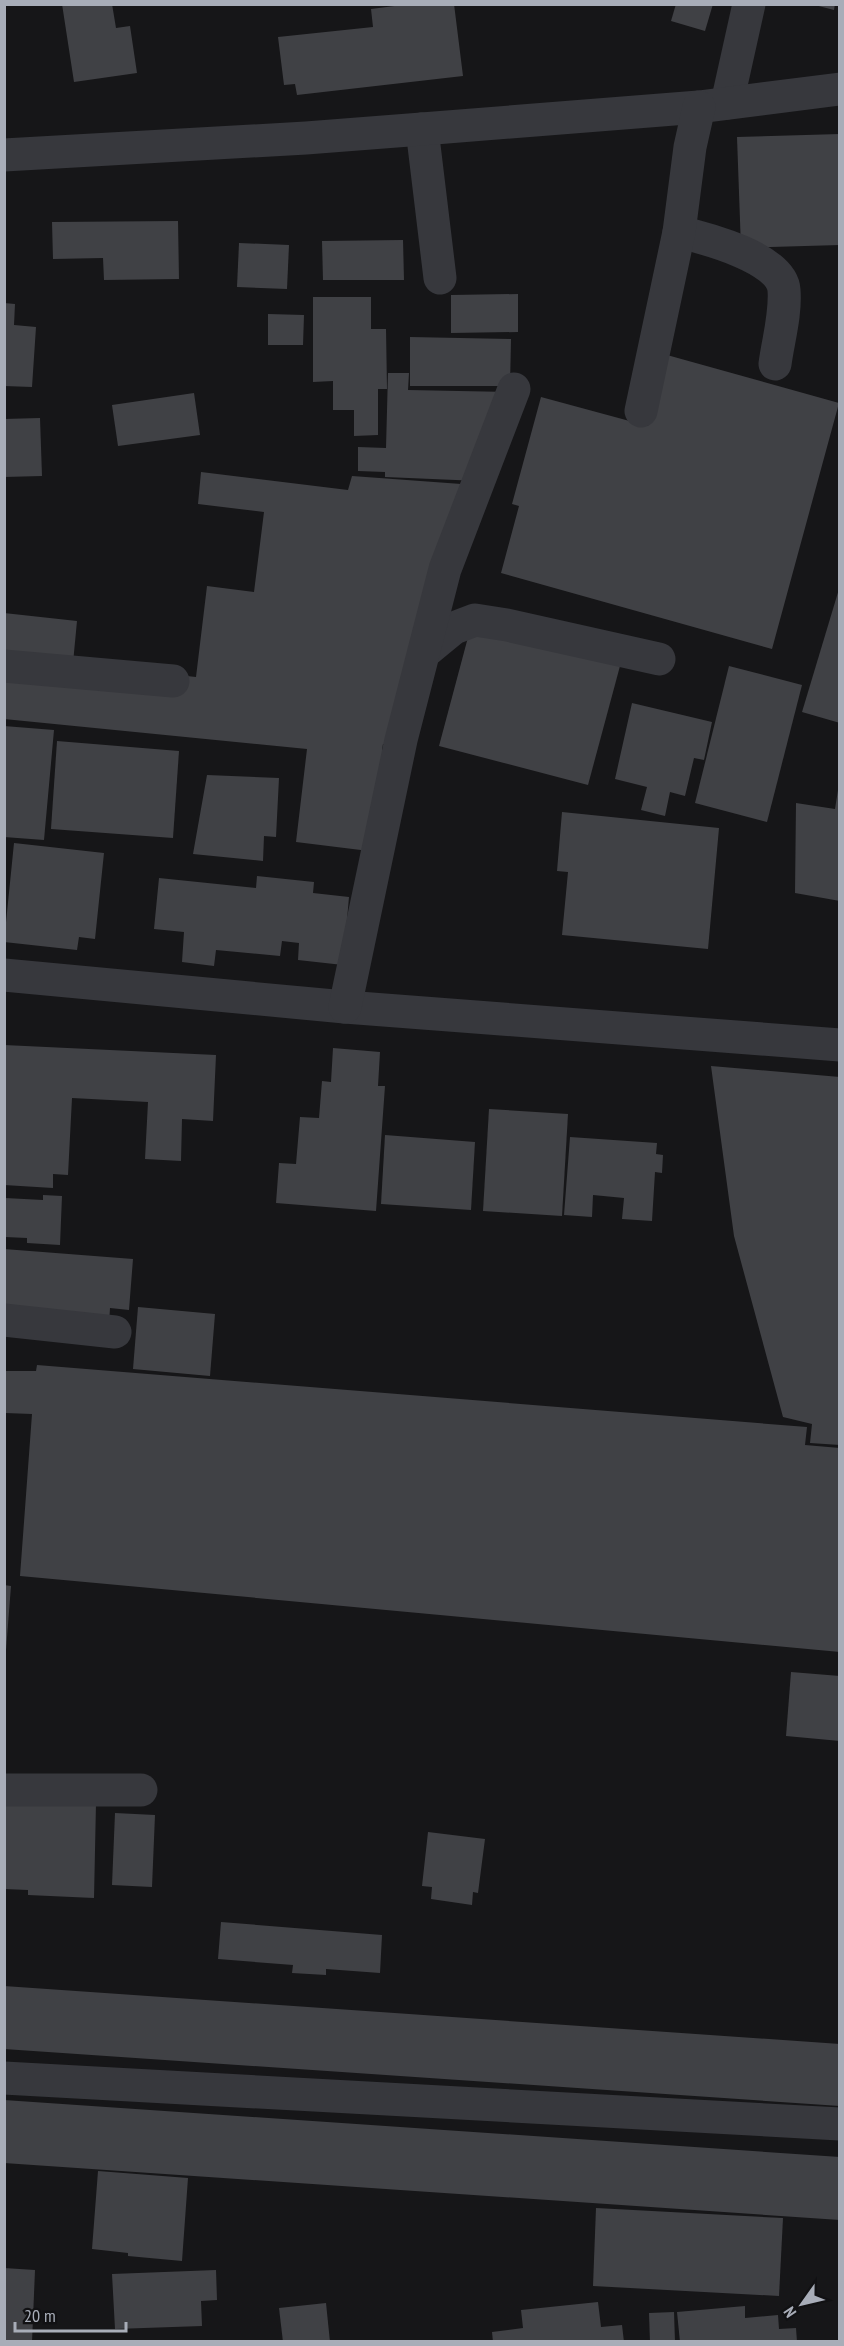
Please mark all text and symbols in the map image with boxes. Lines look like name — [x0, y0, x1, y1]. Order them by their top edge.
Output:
north arrow — [772, 2274, 832, 2334]
scale bar — [15, 2295, 126, 2333]
text: N — [779, 2303, 800, 2322]
text: 20 m — [24, 2304, 56, 2327]

